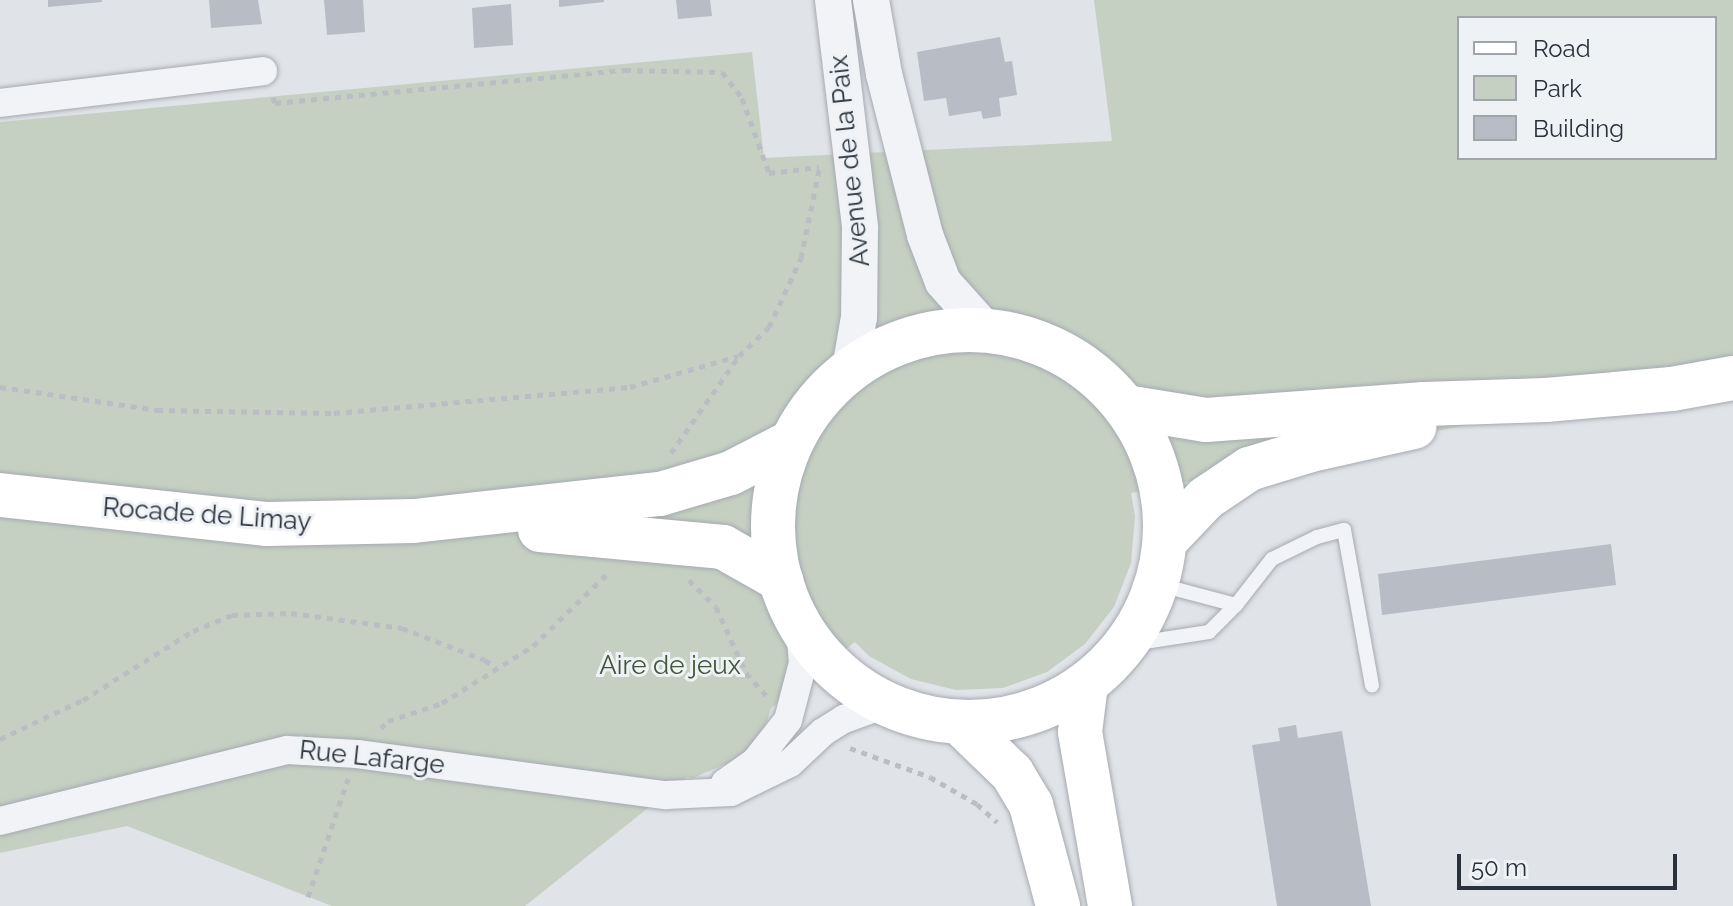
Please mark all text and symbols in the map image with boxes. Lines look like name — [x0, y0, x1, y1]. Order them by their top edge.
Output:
legend — [1457, 16, 1717, 160]
text: Road — [1533, 34, 1591, 63]
street label: Avenue de la Paix — [823, 54, 877, 268]
text: Park — [1533, 74, 1582, 103]
text: Building — [1533, 114, 1624, 143]
street label: Rocade de Limay — [102, 492, 312, 538]
park label: Aire de jeux — [599, 650, 741, 682]
street label: Rue Lafarge — [298, 735, 446, 781]
scale bar — [1461, 838, 1681, 888]
text: 50 m — [1471, 853, 1527, 882]

